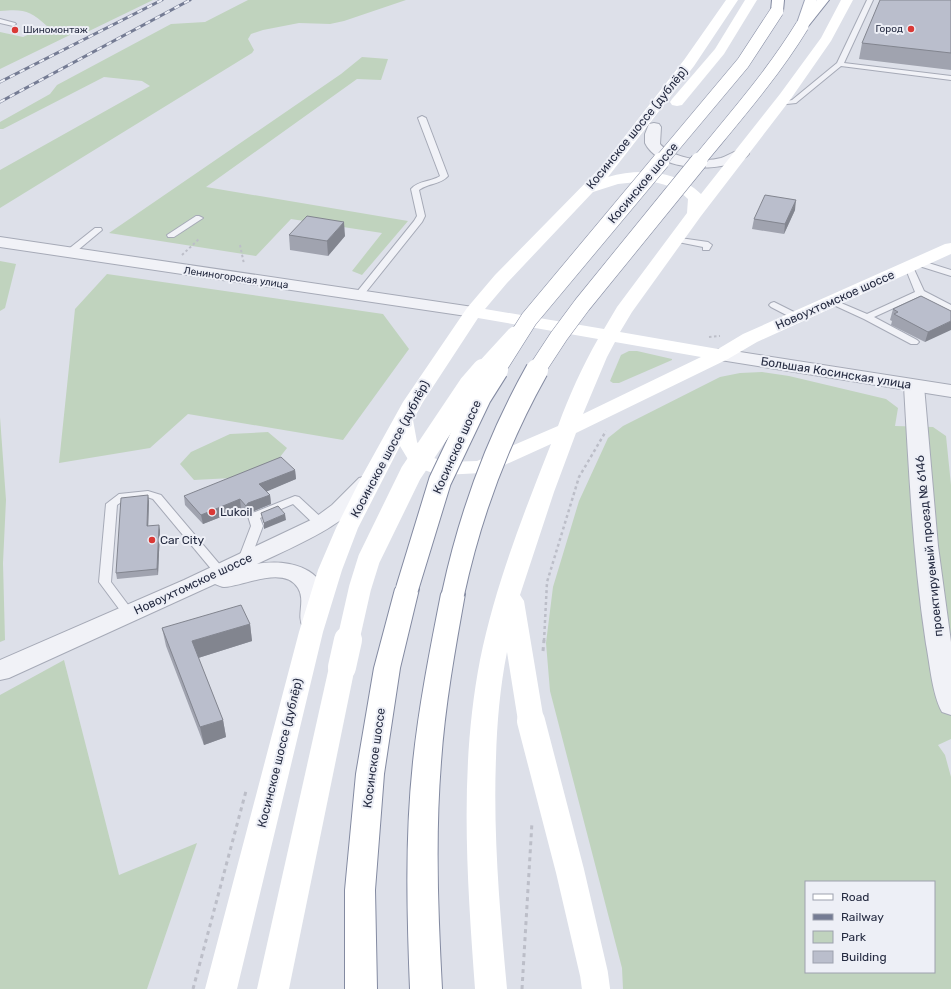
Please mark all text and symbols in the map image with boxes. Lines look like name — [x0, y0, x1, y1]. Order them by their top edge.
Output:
place label: Город — [876, 23, 903, 35]
place label: Шиномонтаж — [23, 24, 88, 36]
marker: Город — [906, 24, 916, 34]
marker: Шиномонтаж — [10, 25, 20, 35]
street label: Косинское шоссе (дублёр) — [583, 64, 691, 192]
street label: Косинское шоссе — [605, 140, 681, 226]
street label: Лениногорская улица — [183, 265, 289, 291]
street label: Новоухтомское шоссе — [773, 267, 897, 333]
street label: Большая Косинская улица — [760, 354, 912, 392]
street label: Косинское шоссе (дублёр) — [348, 378, 432, 520]
street label: Косинское шоссе — [430, 398, 484, 496]
street label: проектируемый проезд № 6146 — [913, 455, 945, 637]
place label: Lukoil — [220, 505, 252, 519]
marker: Lukoil — [207, 507, 217, 517]
place label: Car City — [160, 533, 204, 547]
marker: Car City — [147, 535, 157, 545]
street label: Новоухтомское шоссе — [132, 550, 255, 618]
street label: Косинское шоссе (дублёр) — [255, 677, 305, 829]
street label: Косинское шоссе — [360, 707, 388, 809]
legend — [805, 881, 935, 973]
text: Road — [841, 890, 869, 904]
text: Railway — [841, 910, 884, 924]
text: Park — [841, 930, 867, 944]
text: Building — [841, 950, 887, 964]

